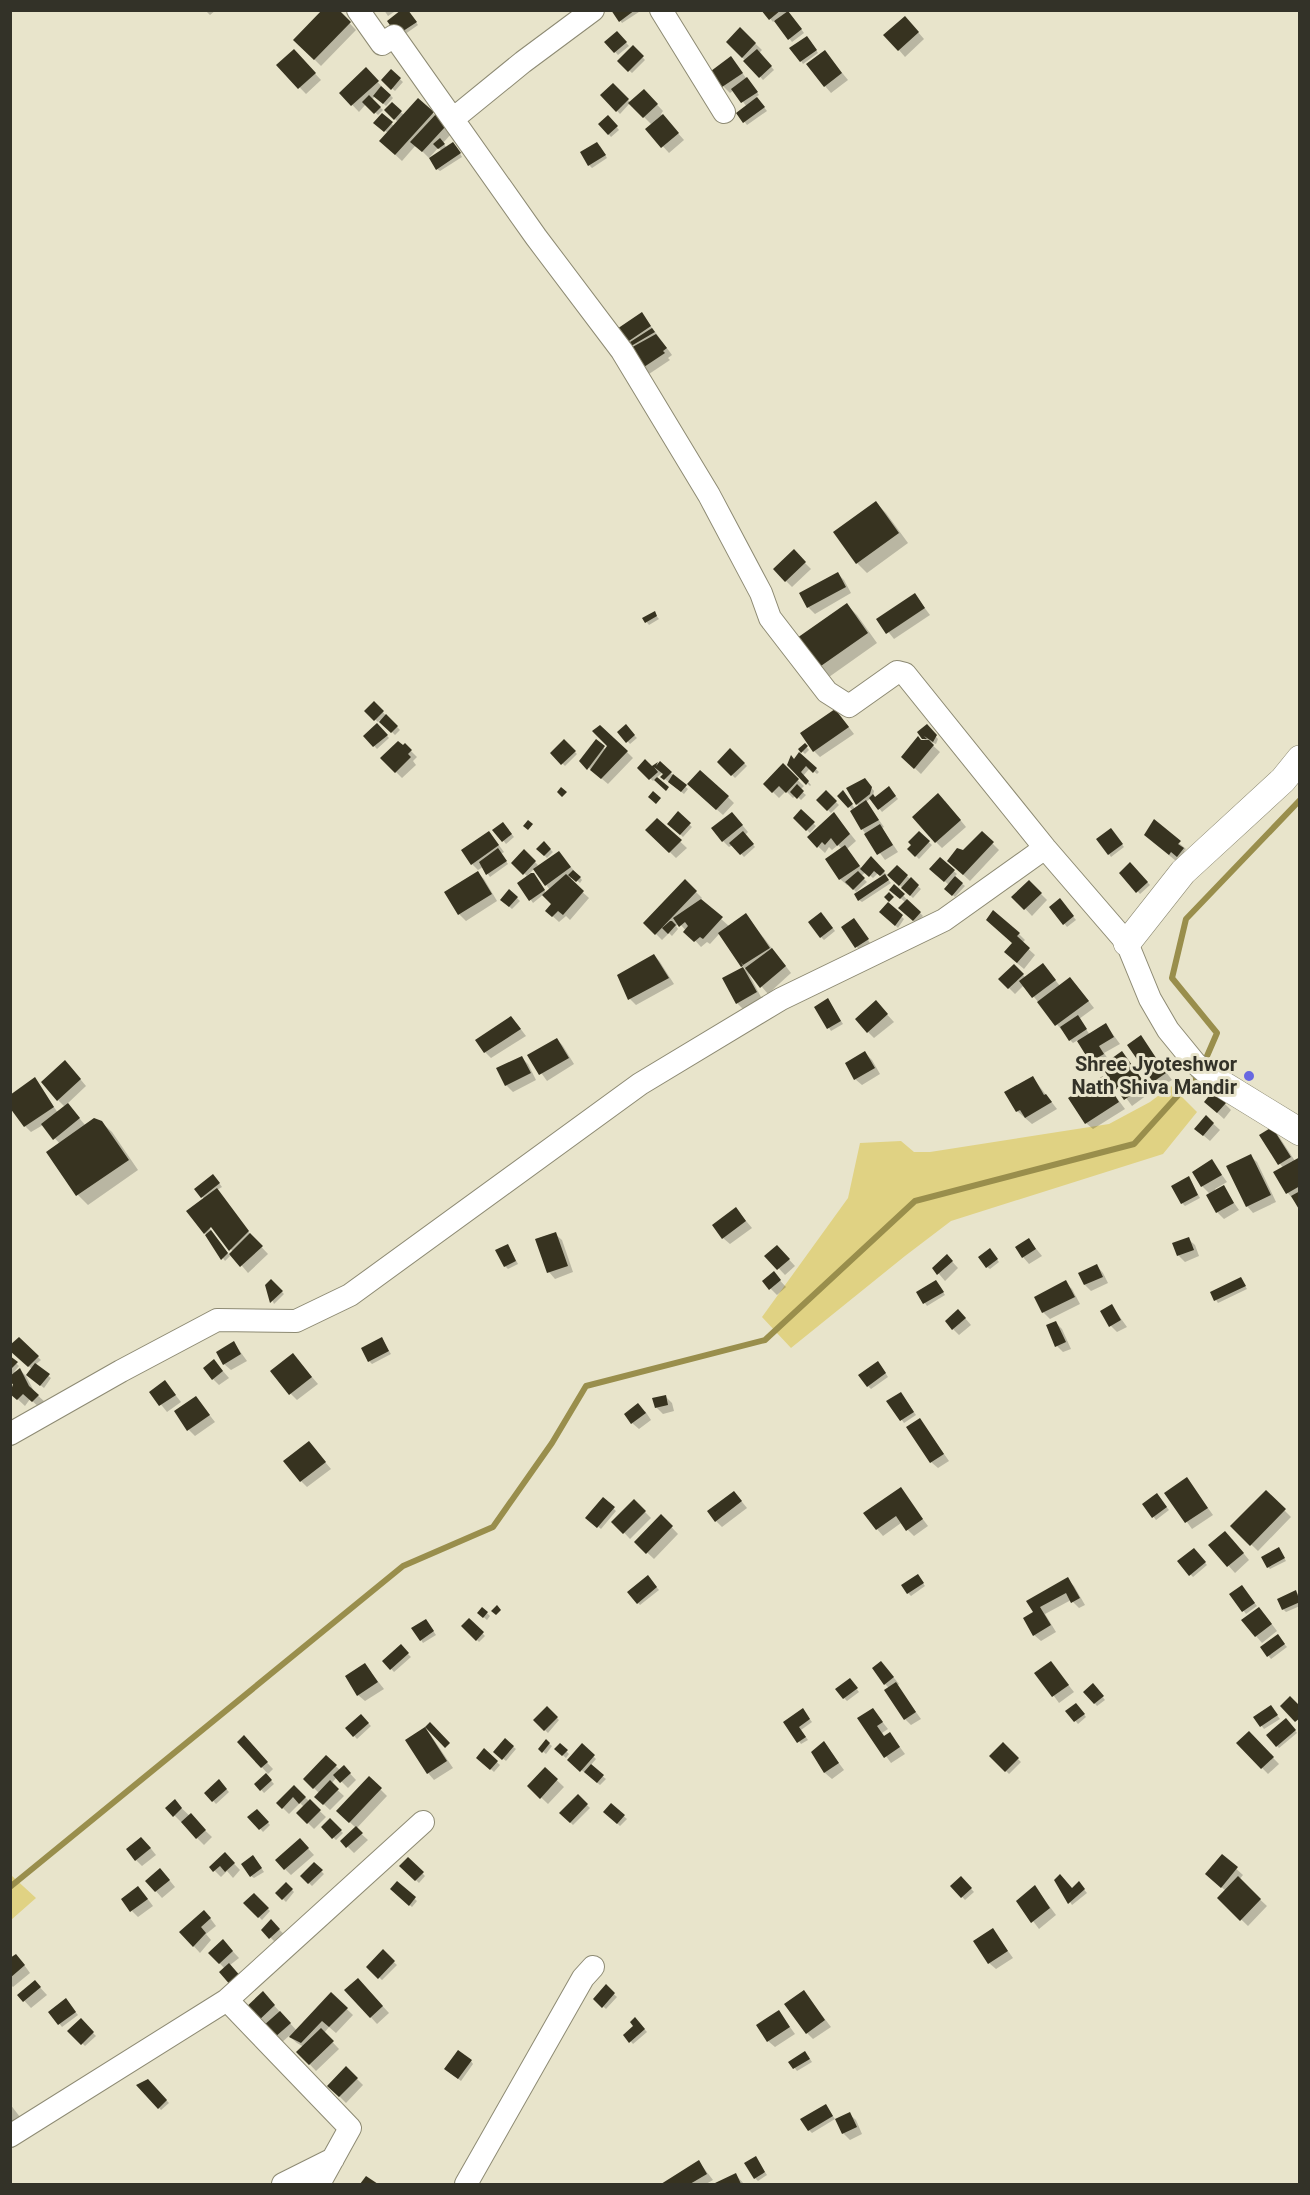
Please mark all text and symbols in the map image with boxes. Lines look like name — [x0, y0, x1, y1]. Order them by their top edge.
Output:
place label: Shree Jyoteshwor Nath Shiva Mandir — [1071, 1052, 1238, 1099]
marker: Shree Jyoteshwor Nath Shiva Mandir — [1242, 1069, 1256, 1083]

